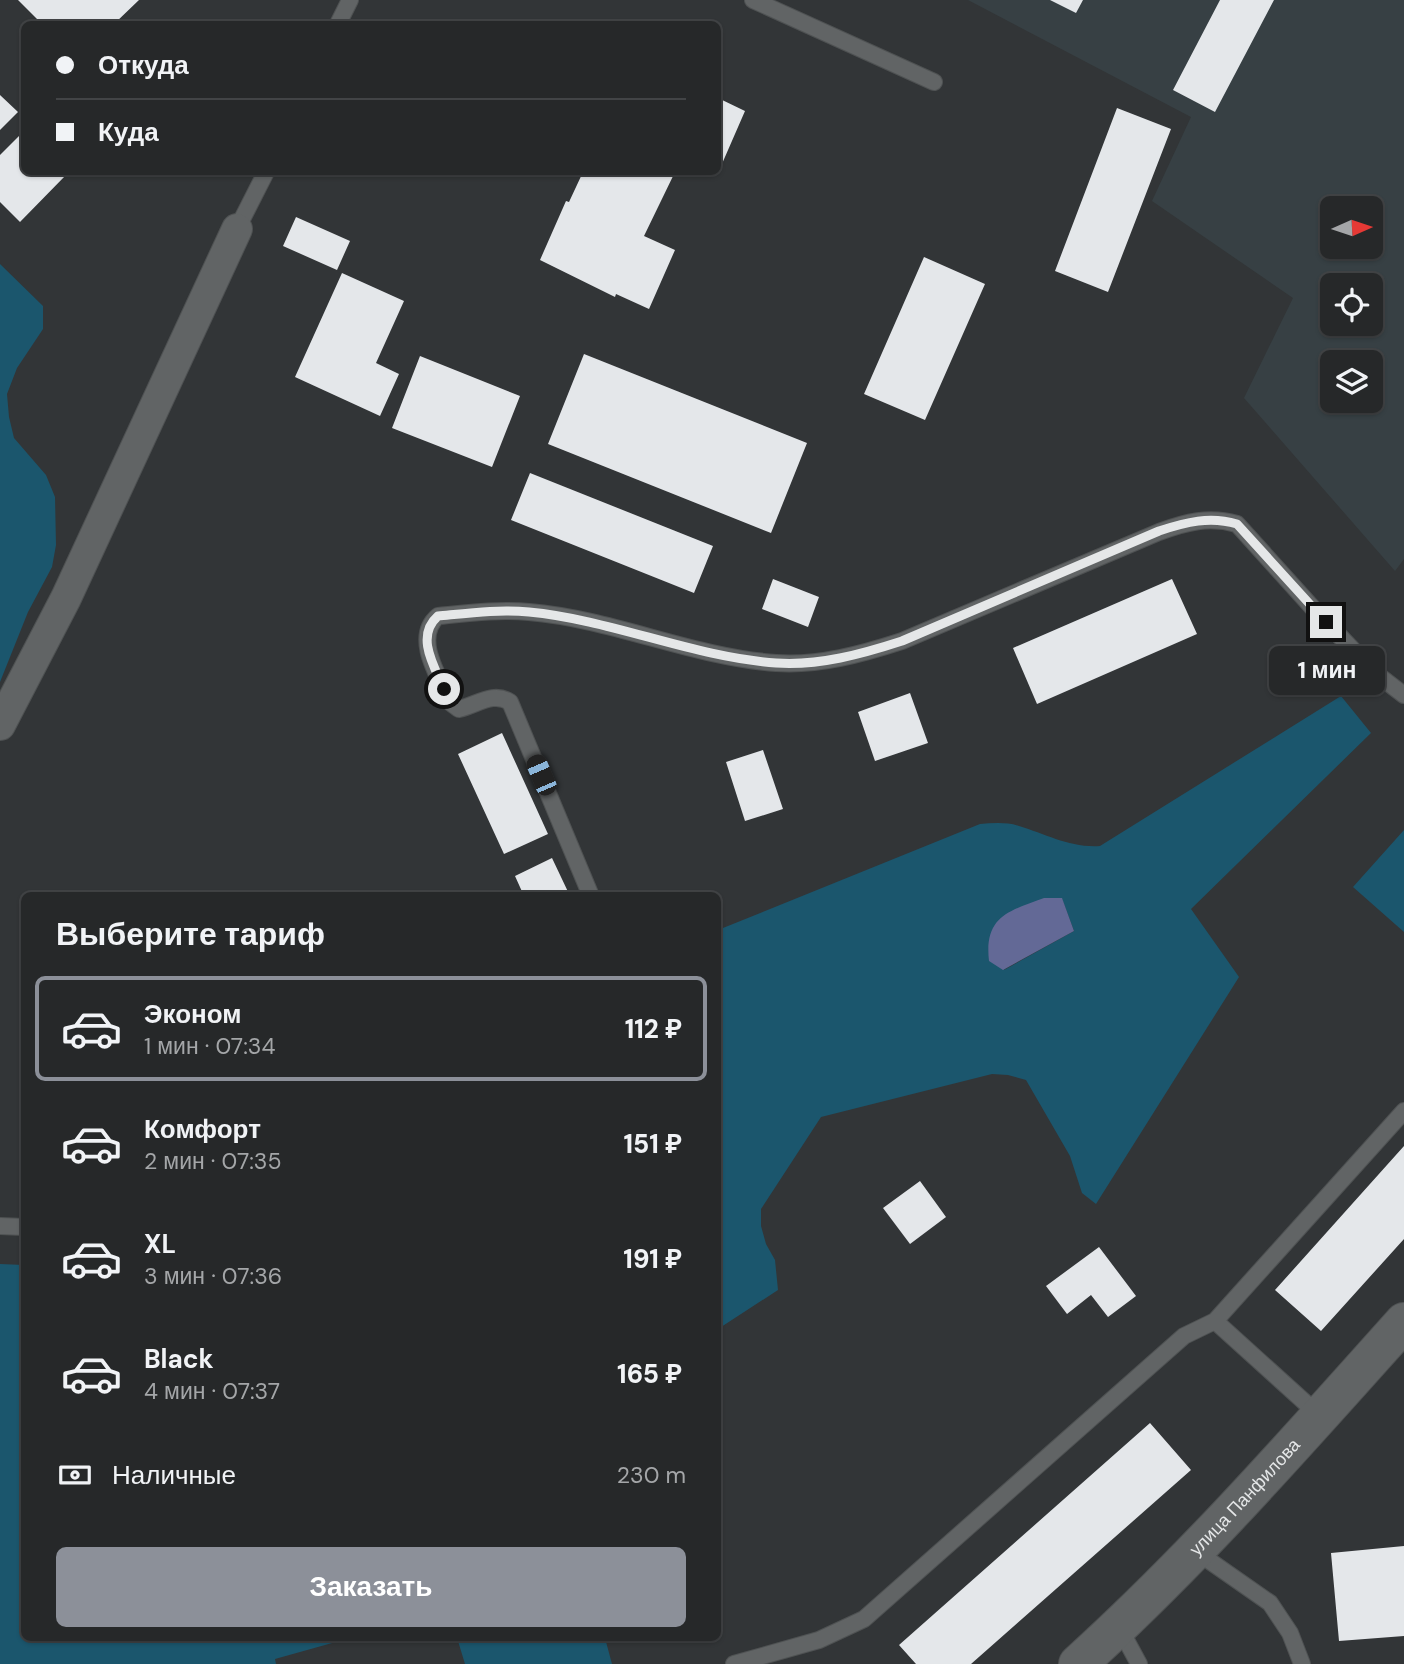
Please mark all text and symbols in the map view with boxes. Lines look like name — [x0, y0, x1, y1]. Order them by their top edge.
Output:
text: Откуда — [98, 48, 189, 82]
text: Куда — [98, 115, 159, 149]
north arrow — [1320, 196, 1382, 259]
map controls — [1320, 196, 1383, 413]
button: locate — [1320, 273, 1383, 336]
button: layers — [1320, 350, 1383, 413]
route end — [1310, 606, 1342, 638]
callout: 1 мин — [1268, 646, 1384, 696]
text: 1 мин — [1298, 655, 1356, 685]
route start — [428, 673, 460, 705]
car — [524, 752, 559, 798]
text: Выберите тариф — [56, 913, 325, 955]
icon: car — [60, 997, 123, 1060]
text: Эконом — [144, 997, 242, 1031]
text: 112 ₽ — [625, 1012, 682, 1046]
text: 1 мин · 07:34 — [144, 1031, 275, 1061]
icon: car — [60, 1112, 123, 1175]
text: Комфорт — [144, 1112, 261, 1146]
text: 151 ₽ — [623, 1127, 682, 1161]
text: 2 мин · 07:35 — [144, 1146, 281, 1176]
icon: car — [60, 1227, 123, 1290]
text: XL — [144, 1227, 176, 1261]
text: 191 ₽ — [623, 1242, 682, 1276]
text: 3 мин · 07:36 — [144, 1261, 282, 1291]
icon: car — [60, 1342, 123, 1405]
text: Black — [144, 1342, 214, 1376]
text: 165 ₽ — [617, 1357, 682, 1391]
text: 4 мин · 07:37 — [144, 1376, 280, 1406]
street label: улица Панфилова — [1184, 1433, 1306, 1561]
icon: cash — [56, 1456, 94, 1494]
text: Наличные — [112, 1458, 236, 1492]
text: 230 m — [617, 1460, 686, 1490]
button: Заказать — [56, 1547, 686, 1627]

